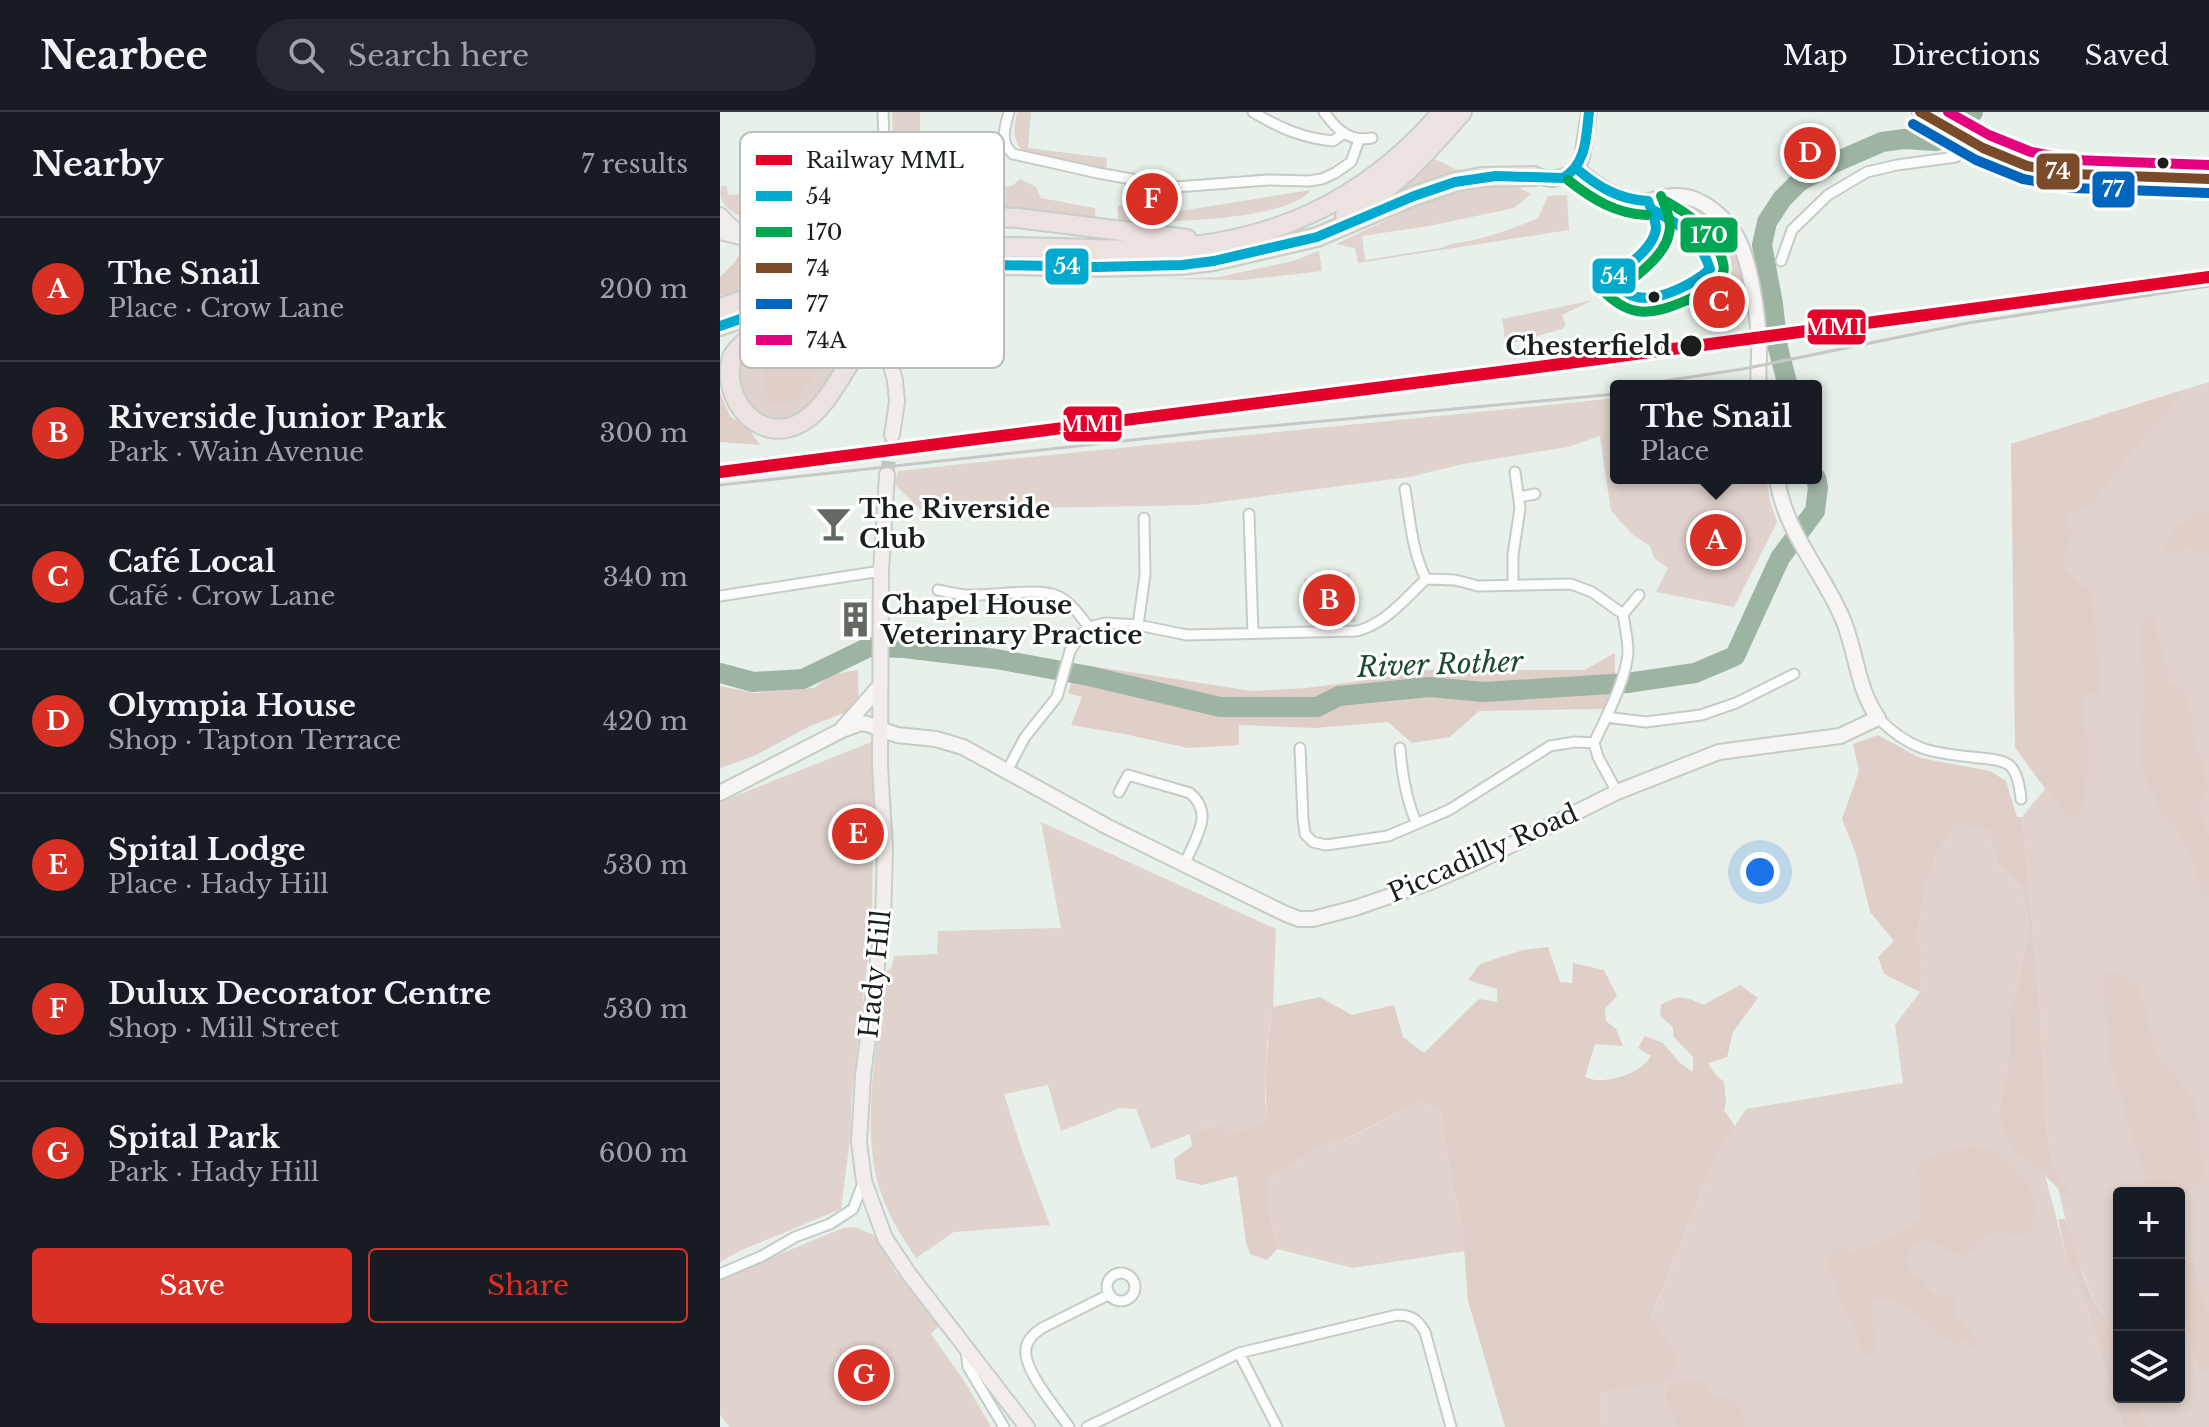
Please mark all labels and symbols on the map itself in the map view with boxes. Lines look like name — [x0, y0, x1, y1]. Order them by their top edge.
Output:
pin: D — [1784, 123, 1836, 183]
legend — [740, 132, 1004, 368]
text: Railway MML — [806, 147, 964, 174]
line badge: 74 — [2035, 152, 2081, 191]
unlabelled marker — [2155, 155, 2171, 171]
text: 74 — [2045, 158, 2071, 185]
pin: F — [1126, 169, 1178, 229]
line badge: 77 — [2091, 170, 2136, 209]
text: 77 — [2102, 176, 2125, 203]
text: 54 — [806, 183, 831, 210]
line badge: 170 — [1679, 216, 1739, 254]
text: 170 — [806, 219, 843, 246]
text: 170 — [1690, 222, 1728, 249]
line badge: 54 — [1044, 247, 1090, 286]
text: 54 — [1053, 253, 1081, 280]
text: 74 — [806, 255, 830, 282]
line badge: 54 — [1591, 257, 1637, 295]
text: 54 — [1600, 263, 1628, 290]
pin: C — [1693, 272, 1745, 332]
unlabelled marker — [1646, 289, 1662, 305]
text: 77 — [806, 291, 829, 318]
line badge: MML — [1806, 308, 1867, 346]
text: MML — [1804, 314, 1871, 341]
text: 74A — [806, 327, 847, 354]
place label: Chesterfield — [1505, 330, 1671, 362]
marker: Chesterfield — [1678, 333, 1704, 359]
line badge: MML — [1062, 405, 1123, 443]
text: MML — [1059, 411, 1126, 438]
place label: The Riverside Club — [859, 493, 1050, 555]
bar icon: The Riverside Club — [814, 505, 852, 543]
pin: A — [1690, 510, 1742, 570]
pin: B — [1303, 570, 1355, 630]
place label: Chapel House Veterinary Practice — [880, 589, 1142, 651]
building icon: Chapel House Veterinary Practice — [836, 601, 874, 639]
water label: River Rother — [1355, 644, 1525, 685]
street label: Piccadilly Road — [1383, 797, 1583, 909]
pin: E — [832, 804, 884, 864]
your location — [1740, 852, 1780, 892]
street label: Hady Hill — [852, 908, 898, 1040]
pin: G — [838, 1345, 890, 1405]

